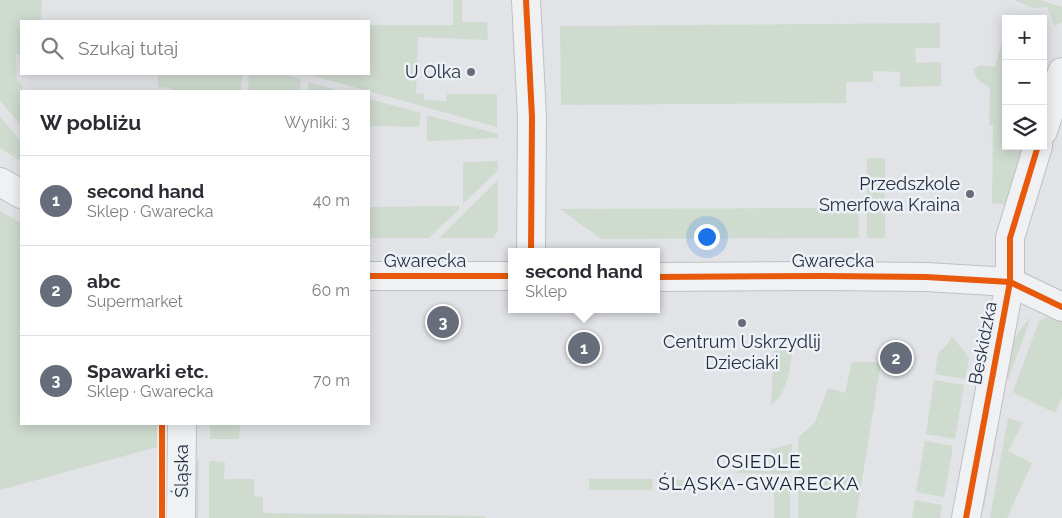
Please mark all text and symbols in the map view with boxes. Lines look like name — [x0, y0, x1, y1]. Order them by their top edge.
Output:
map controls — [1002, 15, 1047, 150]
button: + — [1002, 15, 1047, 60]
search box — [20, 20, 370, 75]
icon: search — [38, 34, 66, 62]
text: Szukaj tutaj — [78, 37, 178, 59]
button: − — [1002, 60, 1047, 105]
place label: U Olka — [405, 61, 461, 82]
marker: U Olka — [465, 66, 477, 78]
button: layers — [1002, 105, 1047, 150]
text: W pobliżu — [40, 110, 141, 135]
text: Wyniki: 3 — [284, 113, 350, 132]
place label: Przedszkole Smerfowa Kraina — [819, 173, 960, 215]
text: second hand — [87, 180, 204, 202]
marker: Przedszkole Smerfowa Kraina — [964, 188, 976, 200]
text: 1 — [52, 191, 60, 210]
text: 40 m — [313, 191, 350, 210]
text: Sklep · Gwarecka — [87, 202, 214, 221]
your location — [694, 224, 720, 250]
popup — [508, 248, 660, 313]
street label: Gwarecka — [384, 250, 466, 271]
street label: Gwarecka — [792, 250, 874, 271]
text: second hand — [525, 260, 643, 282]
text: abc — [87, 270, 121, 292]
text: 2 — [51, 281, 61, 300]
text: 60 m — [312, 281, 350, 300]
text: Sklep — [525, 282, 567, 301]
text: Supermarket — [87, 292, 183, 311]
street label: Beskidzka — [964, 300, 1001, 386]
pin: 3 — [427, 303, 459, 341]
marker: Centrum Uskrzydlij Dzieciaki — [736, 317, 748, 329]
pin: 1 — [568, 329, 600, 367]
place label: Centrum Uskrzydlij Dzieciaki — [663, 331, 821, 373]
pin: 2 — [880, 339, 912, 377]
text: Spawarki etc. — [87, 360, 209, 382]
text: 3 — [52, 371, 60, 390]
text: 70 m — [313, 371, 350, 390]
text: Sklep · Gwarecka — [87, 382, 214, 401]
street label: Śląska — [170, 444, 192, 498]
district label: OSIEDLE ŚLĄSKA-GWARECKA — [658, 450, 860, 494]

